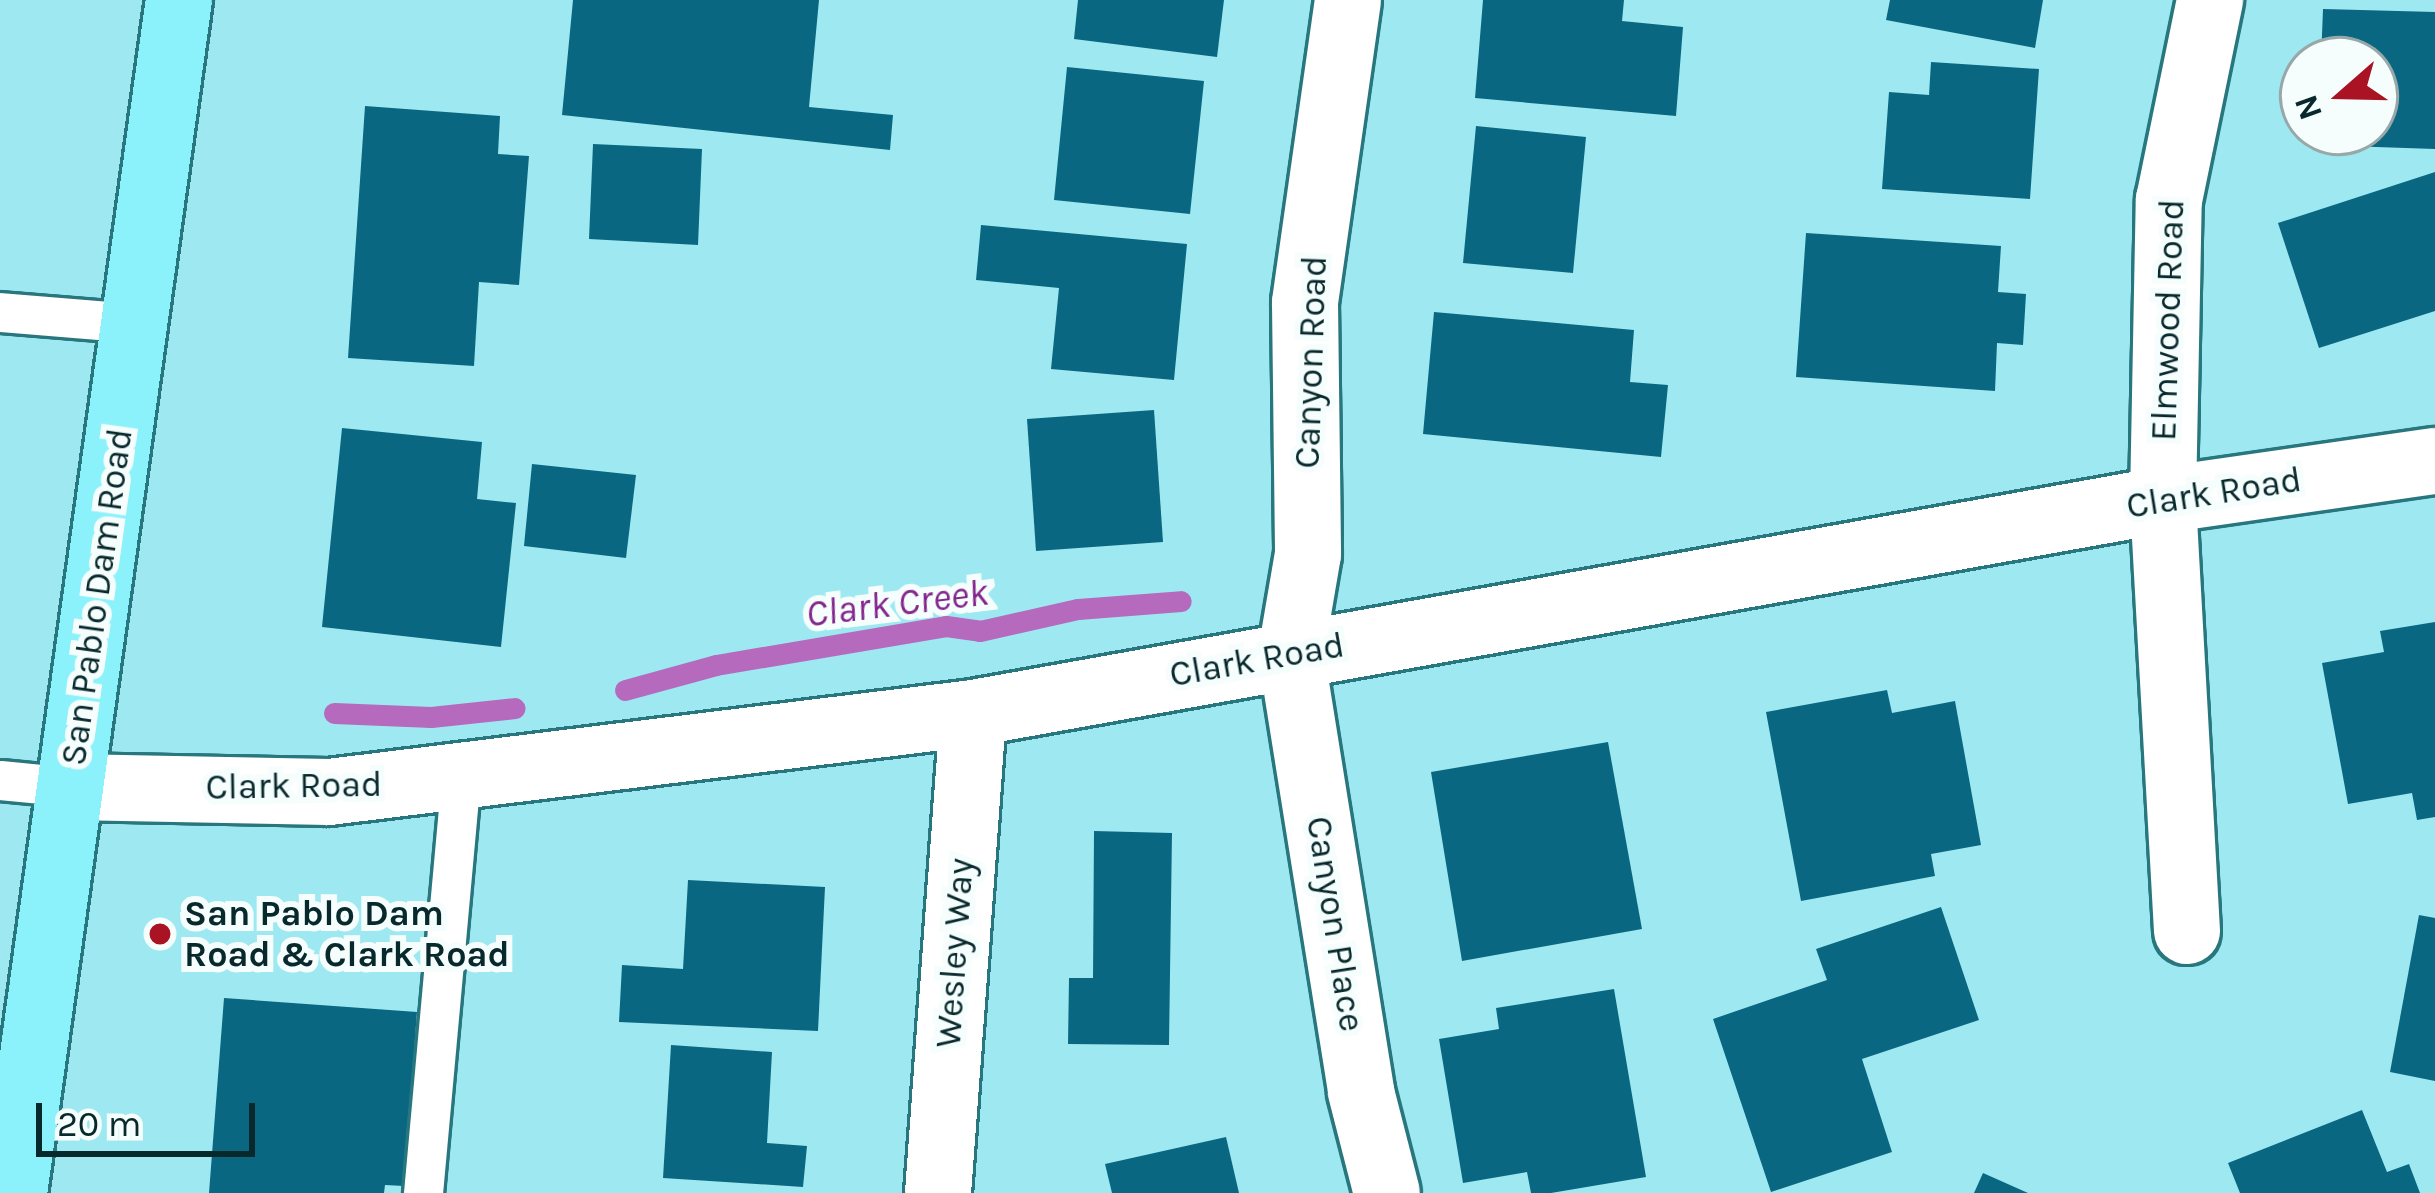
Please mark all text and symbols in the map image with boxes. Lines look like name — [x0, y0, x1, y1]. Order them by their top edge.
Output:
north arrow — [2279, 36, 2399, 156]
text: N — [2286, 90, 2330, 125]
street label: Elmwood Road — [2142, 198, 2194, 442]
street label: Canyon Road — [1286, 255, 1336, 469]
street label: San Pablo Dam Road — [52, 426, 142, 768]
street label: Clark Road — [2123, 458, 2305, 528]
water label: Clark Creek — [803, 569, 991, 637]
street label: Clark Road — [1166, 623, 1348, 697]
street label: Clark Road — [205, 763, 383, 809]
street label: Canyon Place — [1297, 813, 1373, 1035]
street label: Wesley Way — [927, 857, 983, 1049]
place label: San Pablo Dam Road & Clark Road — [184, 891, 510, 976]
marker: San Pablo Dam Road & Clark Road — [147, 921, 173, 947]
scale bar — [42, 1079, 261, 1153]
text: 20 m — [57, 1103, 141, 1145]

